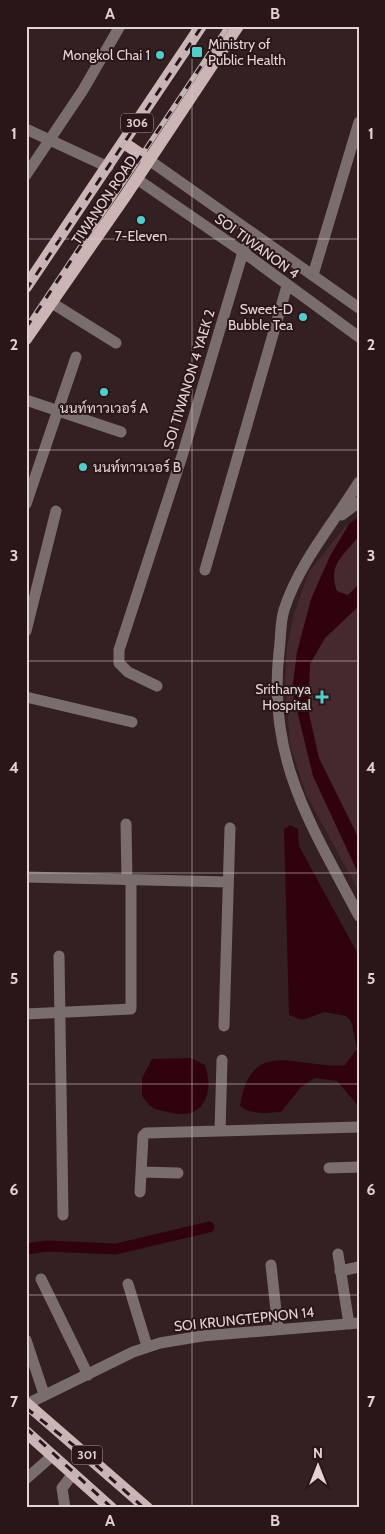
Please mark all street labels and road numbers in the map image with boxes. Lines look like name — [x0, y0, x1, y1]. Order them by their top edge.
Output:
road number: 306 — [121, 114, 153, 132]
street label: TIWANON ROAD — [67, 152, 141, 248]
street label: SOI TIWANON 4 — [211, 209, 303, 283]
street label: SOI TIWANON 4 YAEK 2 — [159, 307, 219, 451]
street label: SOI KRUNGTEPNON 14 — [173, 1303, 315, 1335]
road number: 301 — [72, 1446, 102, 1464]

